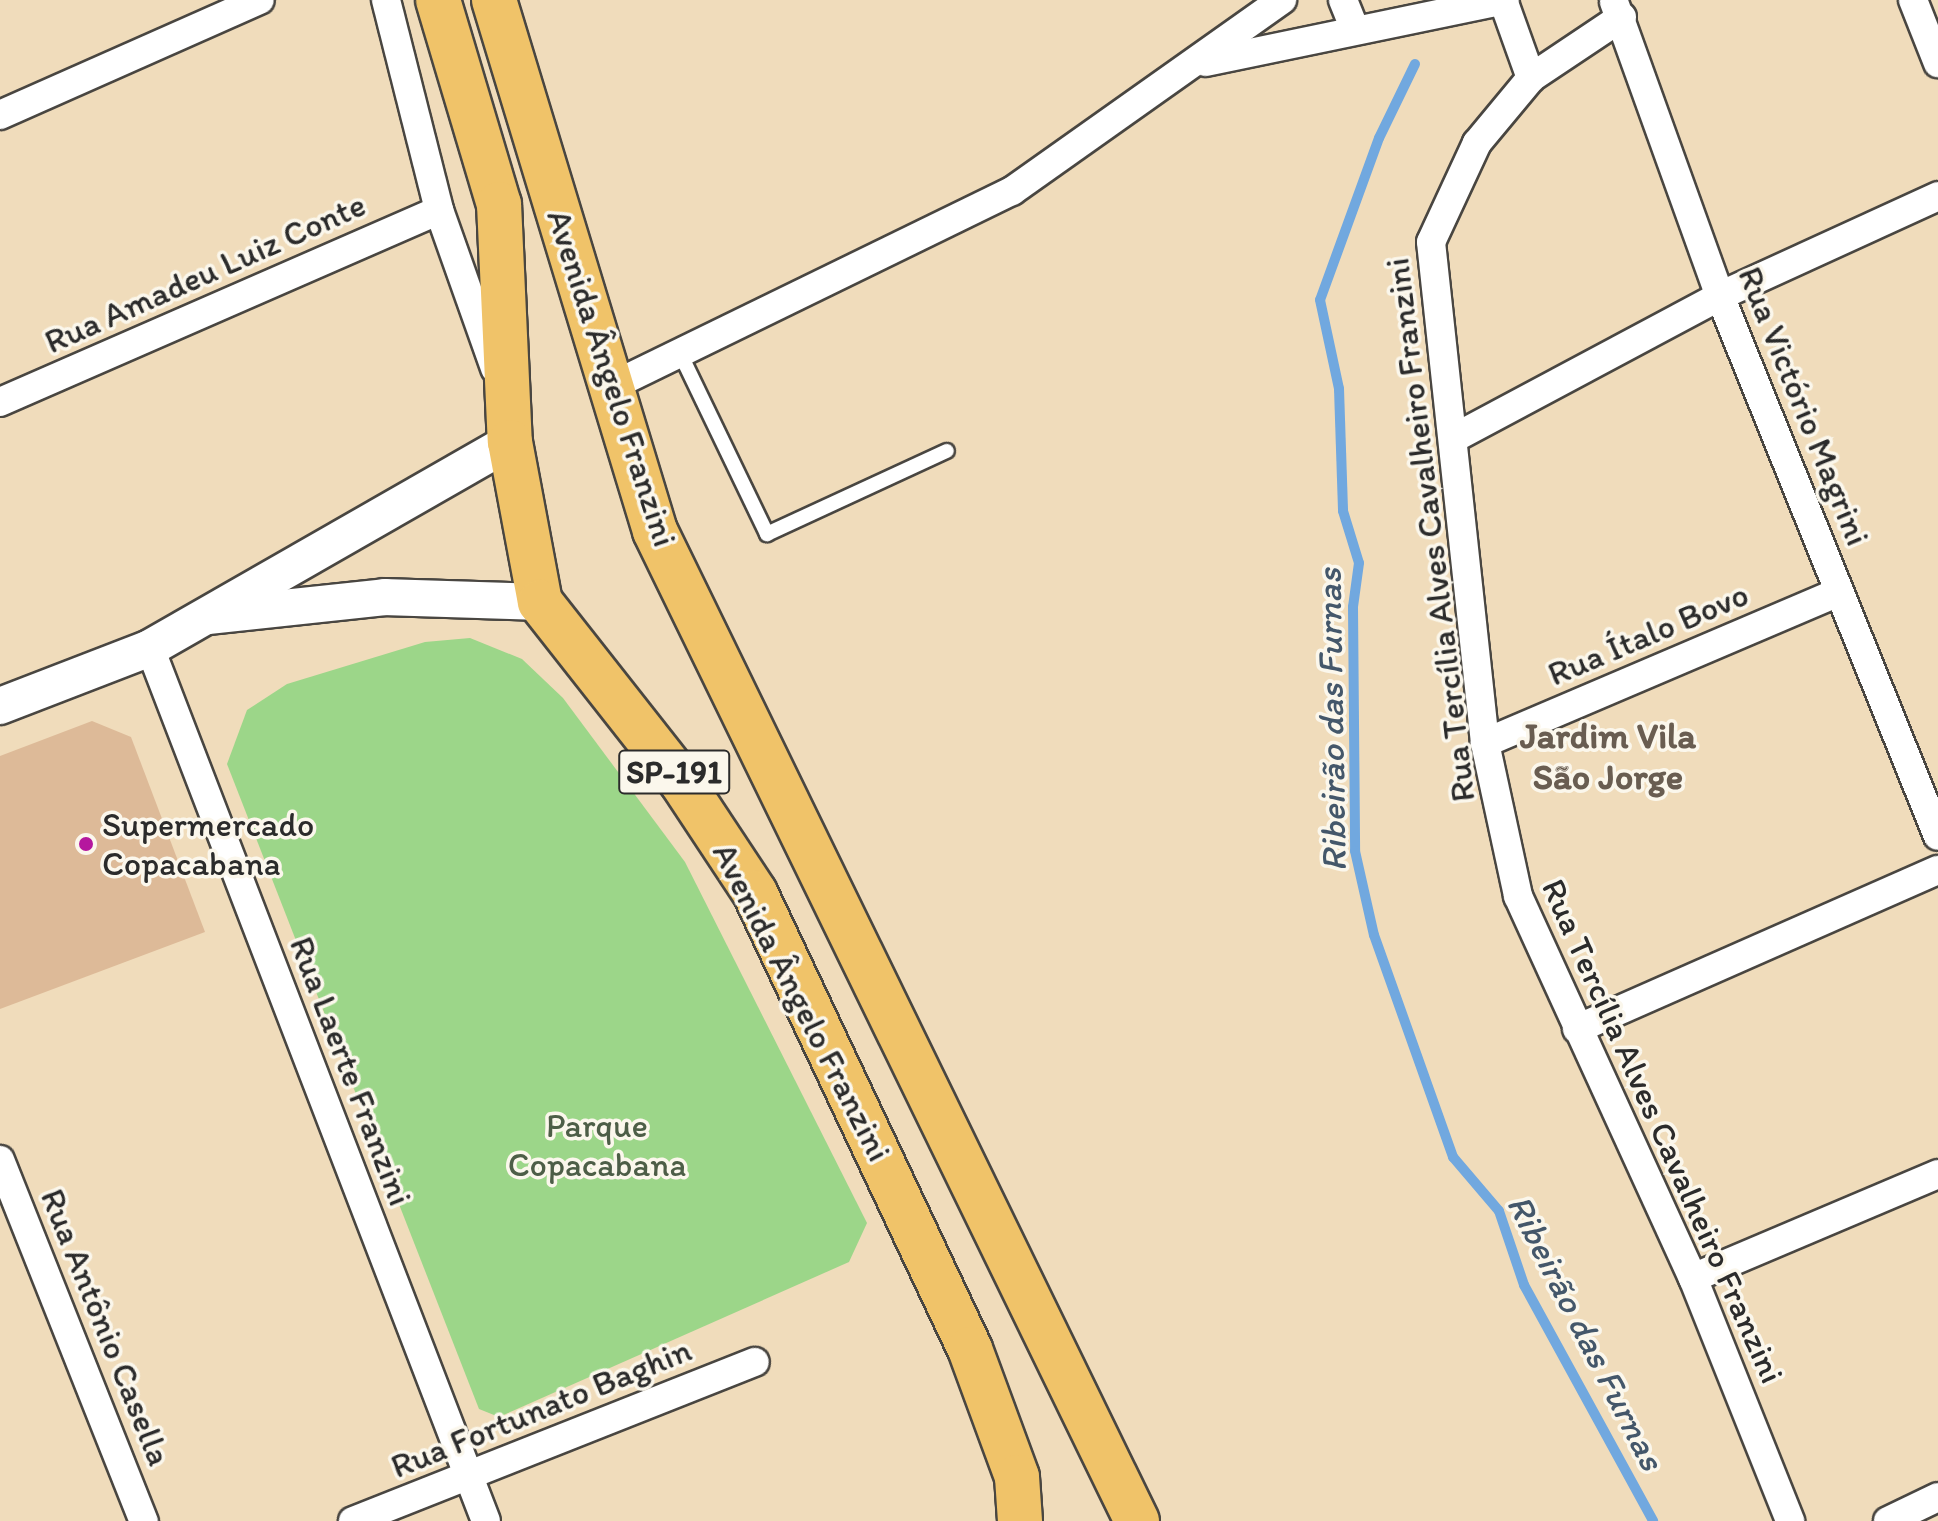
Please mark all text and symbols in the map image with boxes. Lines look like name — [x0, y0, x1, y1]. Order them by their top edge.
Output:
street label: Rua Amadeu Luiz Conte — [38, 184, 372, 362]
street label: Avenida Ângelo Franzini — [538, 204, 686, 552]
street label: Rua Tercília Alves Cavalheiro Franzini — [1377, 257, 1483, 803]
street label: Rua Victório Magrini — [1729, 261, 1879, 551]
water label: Ribeirão das Furnas — [1307, 568, 1355, 872]
street label: Rua Ítalo Bovo — [1542, 573, 1754, 695]
district label: Jardim Vila São Jorge — [1520, 713, 1696, 798]
road number: SP-191 — [618, 744, 730, 800]
place label: Supermercado Copacabana — [102, 804, 314, 884]
marker: Supermercado Copacabana — [77, 835, 95, 853]
street label: Avenida Ângelo Franzini — [704, 836, 900, 1168]
street label: Rua Tercília Alves Cavalheiro Franzini — [1534, 874, 1792, 1388]
street label: Rua Laerte Franzini — [281, 931, 421, 1211]
park label: Parque Copacabana — [508, 1105, 686, 1184]
street label: Rua Antônio Casella — [32, 1182, 180, 1472]
water label: Ribeirão das Furnas — [1498, 1187, 1674, 1477]
street label: Rua Fortunato Baghin — [385, 1329, 697, 1487]

